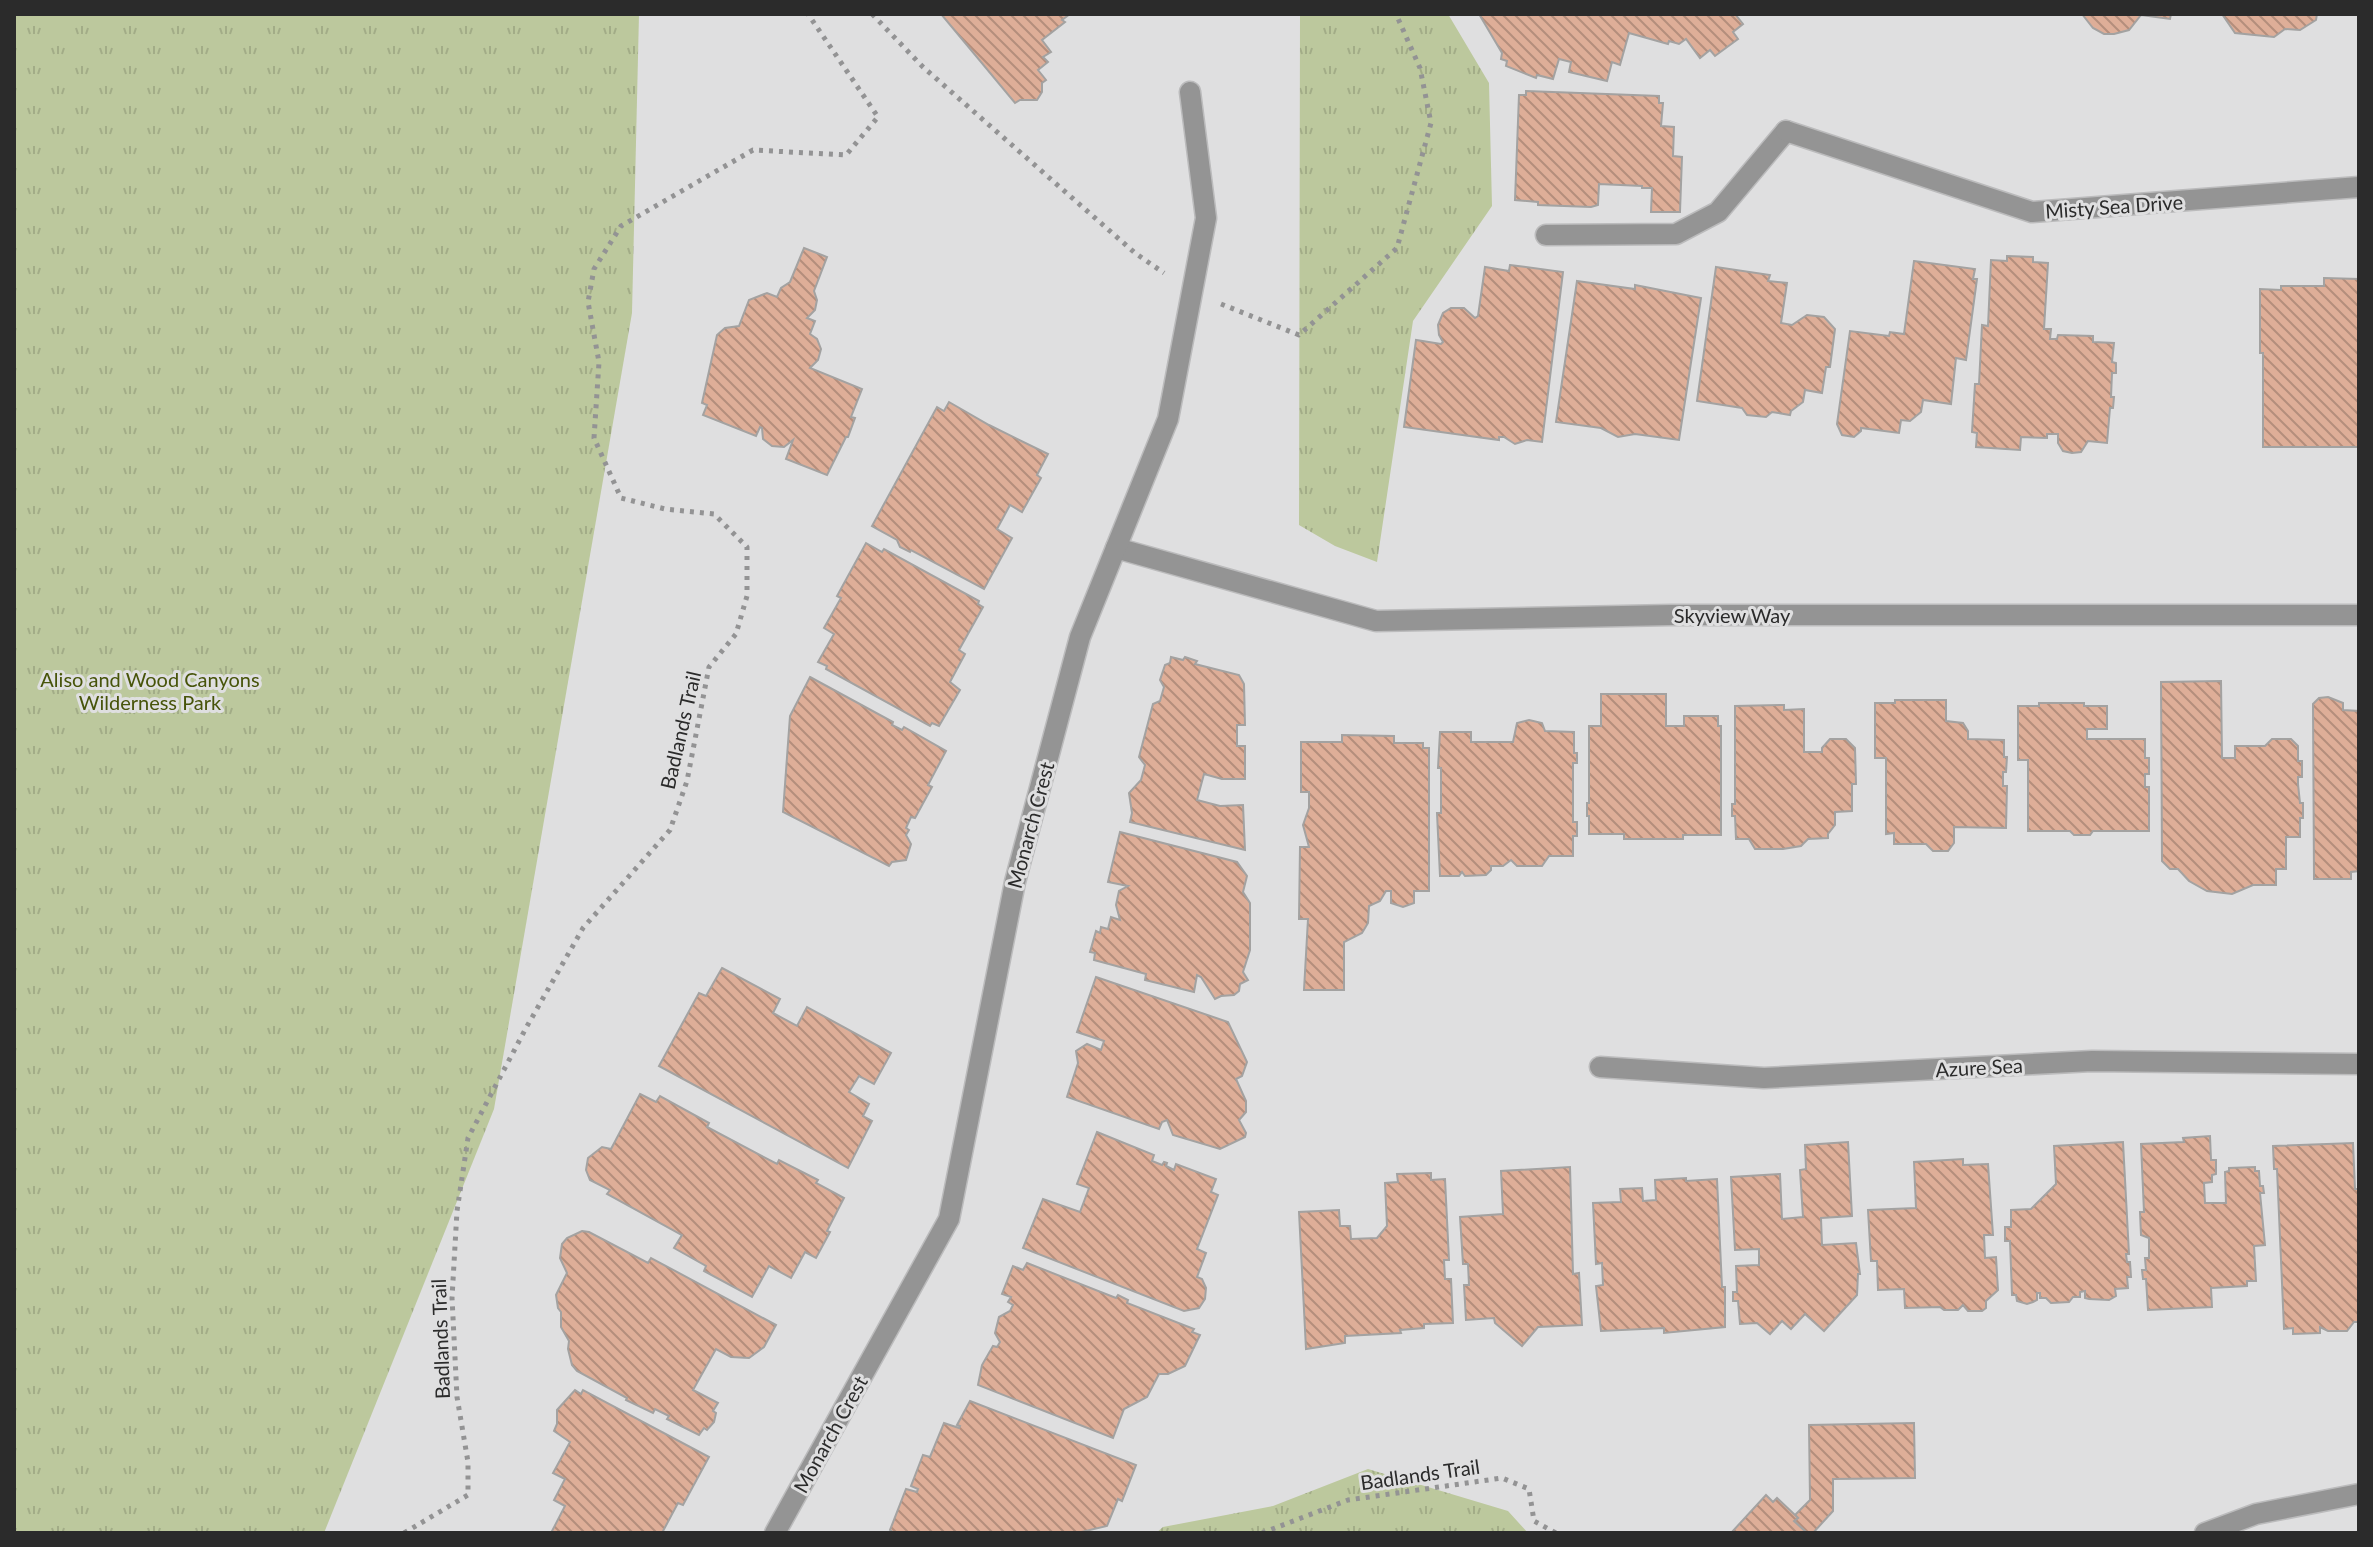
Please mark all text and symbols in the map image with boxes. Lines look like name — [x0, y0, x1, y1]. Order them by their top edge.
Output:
street label: Misty Sea Drive — [2044, 189, 2184, 223]
street label: Skyview Way — [1674, 603, 1791, 627]
park label: Aliso and Wood Canyons Wilderness Park — [40, 667, 260, 714]
street label: Badlands Trail — [655, 669, 705, 791]
street label: Monarch Crest — [1002, 759, 1058, 891]
street label: Azure Sea — [1935, 1053, 2023, 1081]
street label: Badlands Trail — [426, 1278, 454, 1400]
street label: Monarch Crest — [788, 1371, 872, 1497]
street label: Badlands Trail — [1359, 1454, 1481, 1494]

